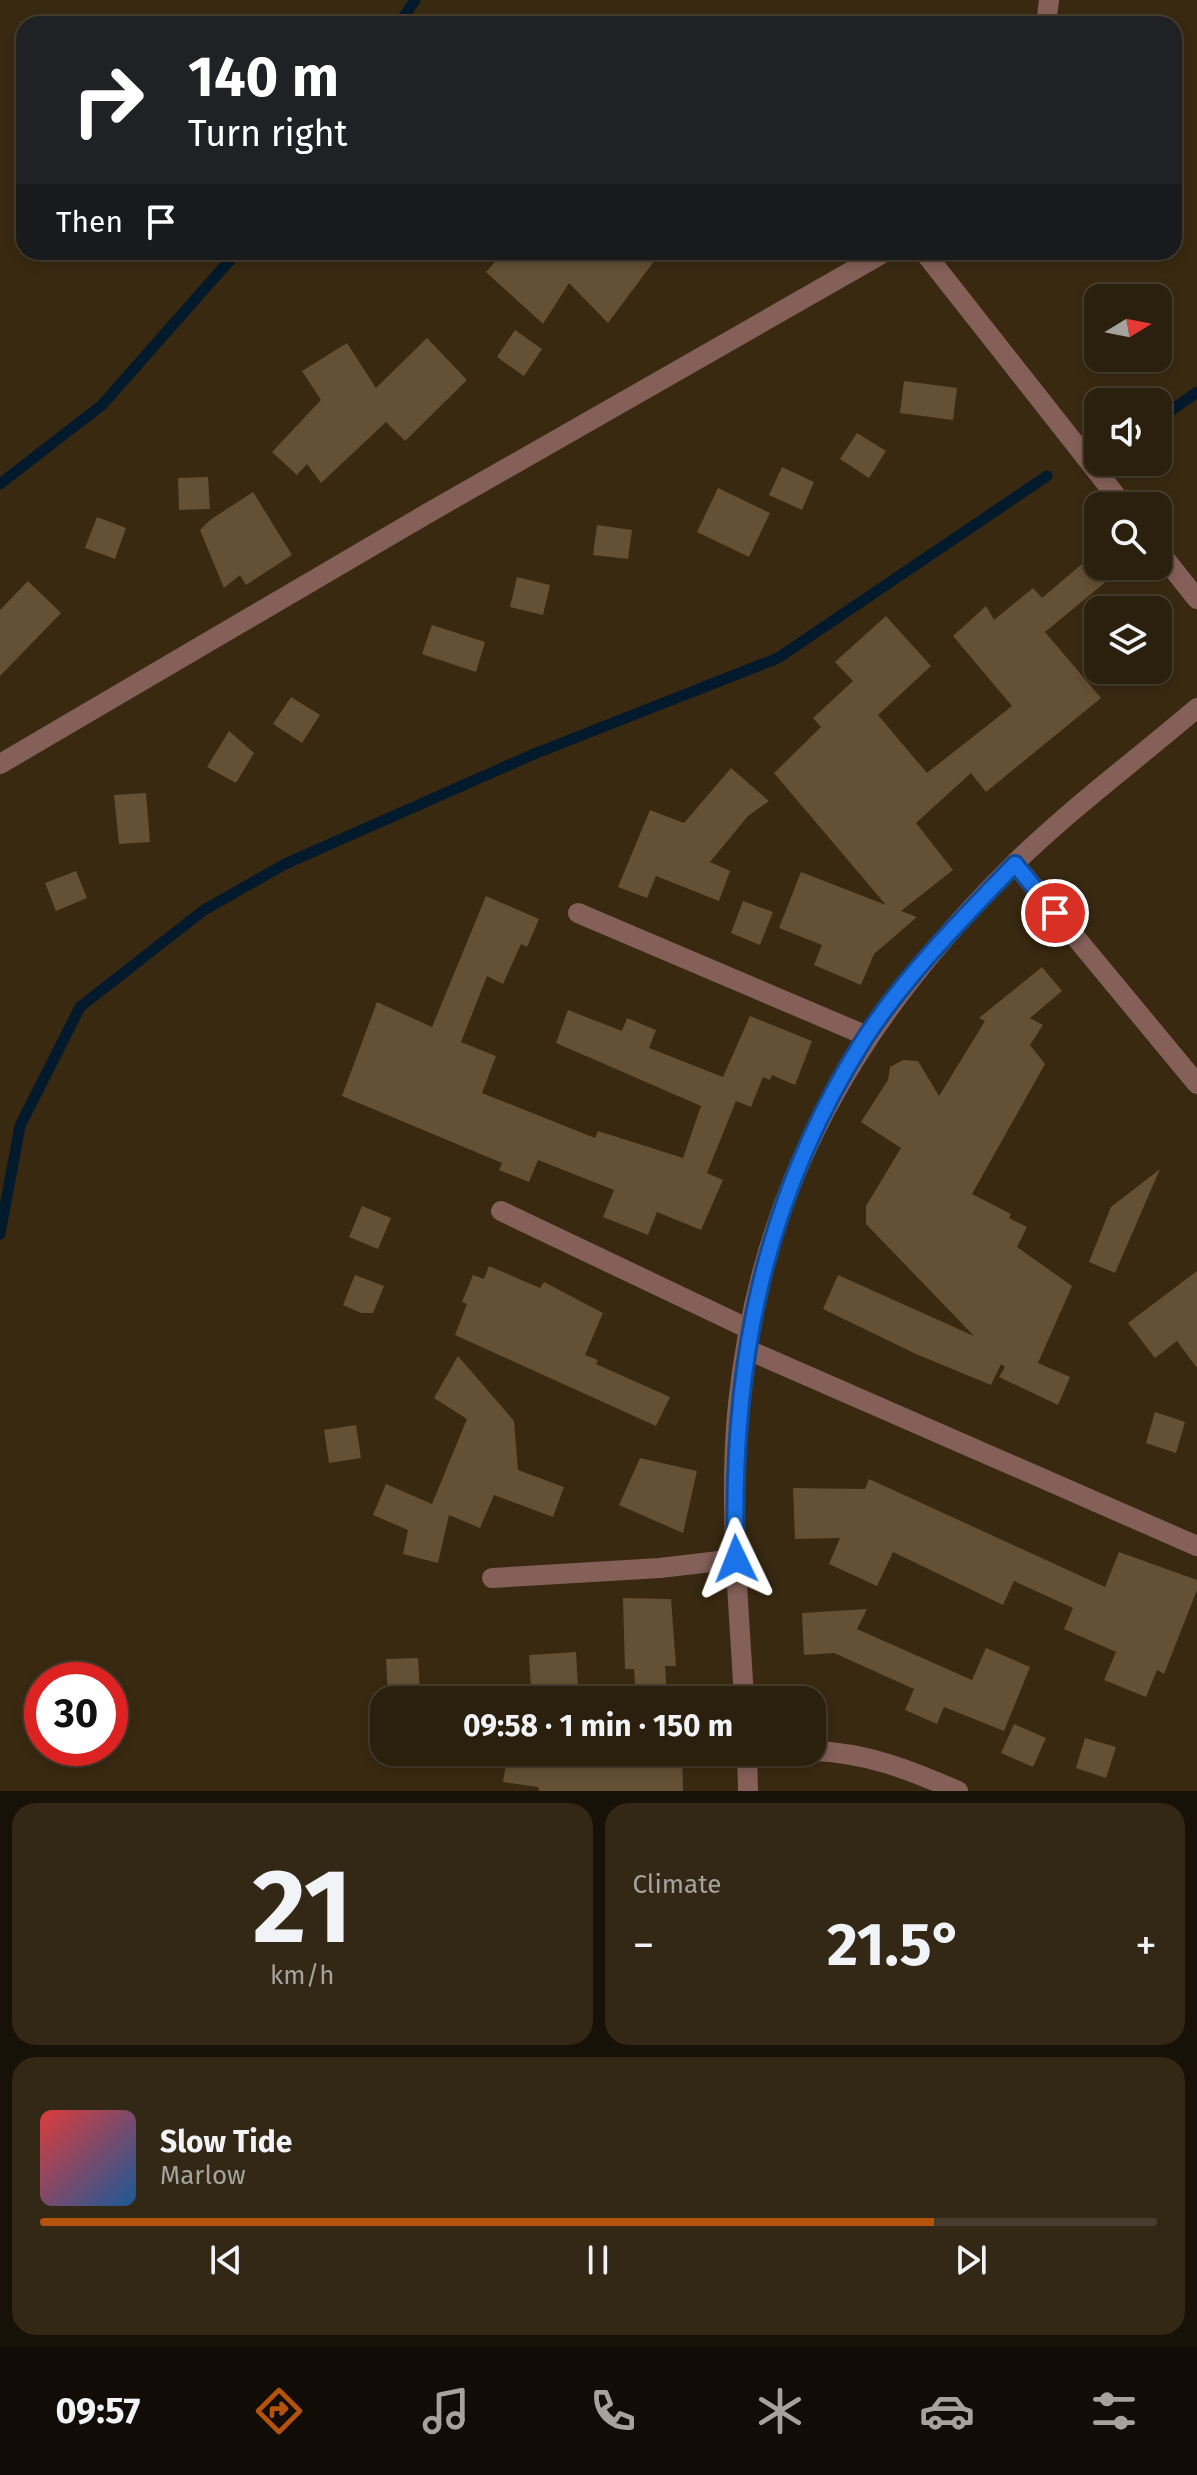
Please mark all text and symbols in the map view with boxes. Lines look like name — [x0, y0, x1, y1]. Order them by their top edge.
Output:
text: 140 m — [188, 44, 339, 111]
icon: right — [56, 48, 160, 152]
text: Turn right — [188, 112, 348, 156]
icon: arrive — [139, 200, 183, 244]
text: Then — [56, 204, 123, 240]
north arrow — [1084, 284, 1172, 372]
map controls — [1084, 284, 1172, 684]
button: sound — [1084, 388, 1172, 476]
button: search — [1084, 492, 1172, 580]
button: layers — [1084, 596, 1172, 684]
pin — [1021, 879, 1089, 947]
icon: arrive — [1033, 891, 1077, 935]
position arrow — [694, 1517, 778, 1601]
speed limit sign: 30 — [24, 1662, 128, 1766]
text: 09:58 · 1 min · 150 m — [463, 1708, 733, 1744]
text: 21 — [252, 1845, 352, 1970]
text: Climate — [633, 1869, 721, 1900]
text: 21.5° — [827, 1909, 962, 1981]
text: − — [633, 1919, 655, 1972]
text: + — [1135, 1919, 1157, 1972]
text: km/h — [270, 1960, 334, 1991]
text: Slow Tide — [160, 2124, 292, 2160]
text: Marlow — [160, 2160, 246, 2191]
icon: previous — [204, 2238, 248, 2282]
icon: pause — [576, 2238, 620, 2282]
icon: next — [949, 2238, 993, 2282]
icon: directions — [251, 2383, 307, 2439]
icon: music — [418, 2383, 474, 2439]
icon: phone — [585, 2383, 641, 2439]
icon: climate — [752, 2383, 808, 2439]
icon: car — [919, 2383, 975, 2439]
icon: filters — [1086, 2383, 1142, 2439]
text: 09:57 — [55, 2389, 140, 2433]

